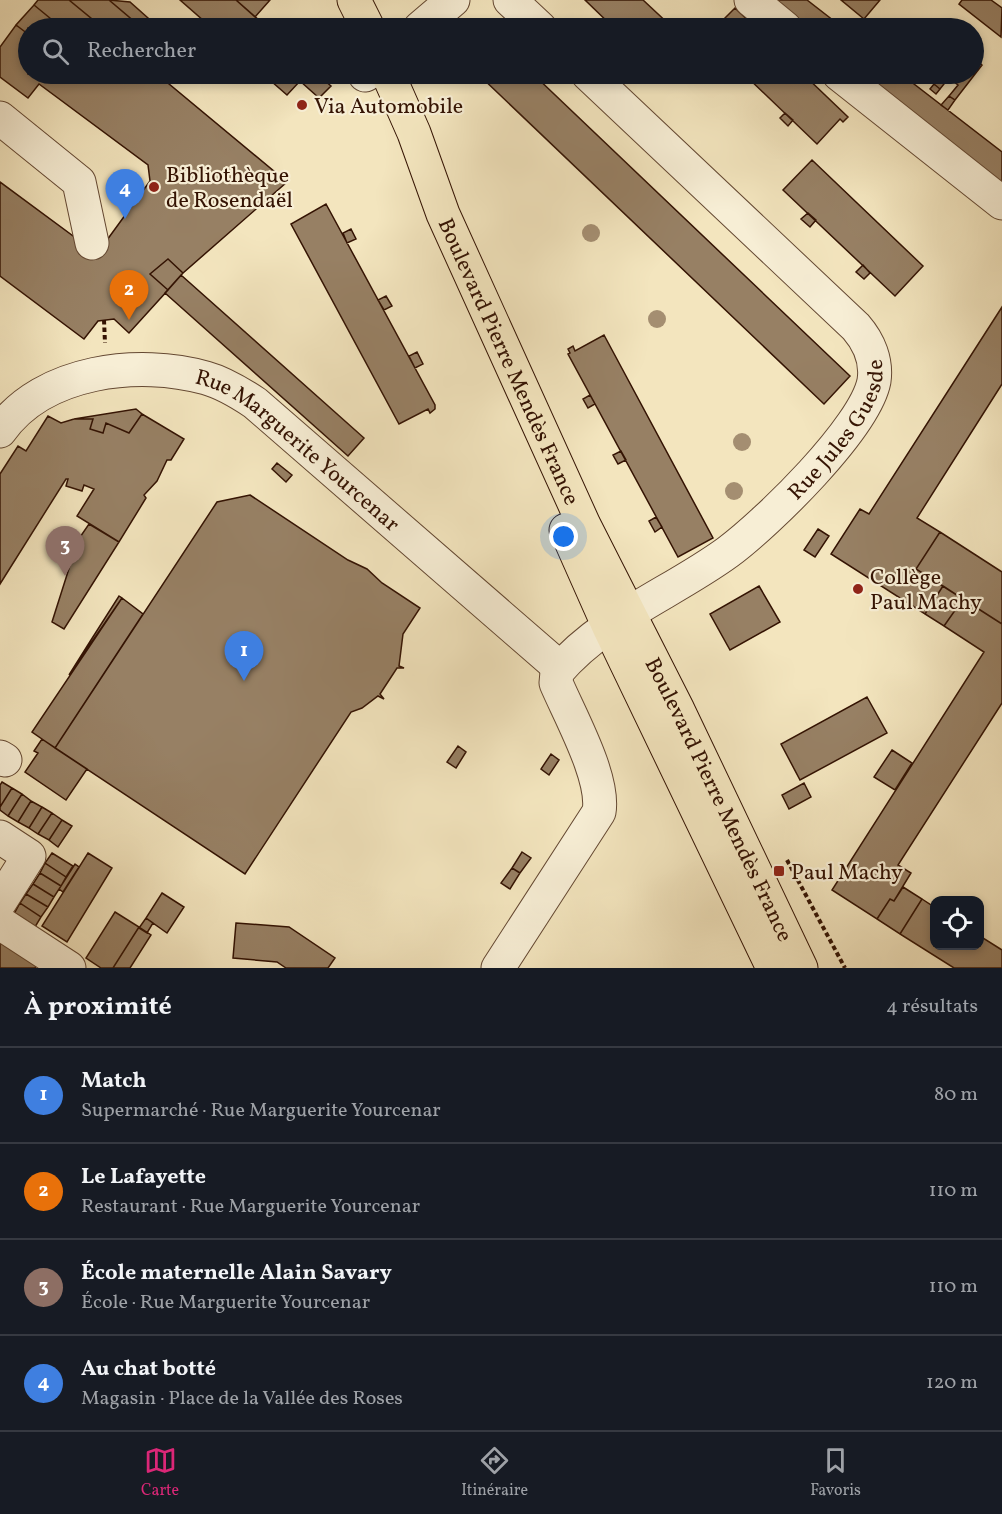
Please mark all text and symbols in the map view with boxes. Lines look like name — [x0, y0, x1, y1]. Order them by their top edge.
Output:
search box — [18, 18, 984, 84]
icon: search — [39, 35, 72, 68]
text: Rechercher — [87, 36, 196, 67]
place label: Via Automobile — [314, 92, 463, 123]
marker: Via Automobile — [295, 98, 309, 112]
place label: Bibliothèque de Rosendaël — [166, 161, 293, 217]
pin: 4 — [106, 170, 144, 219]
marker: Bibliothèque de Rosendaël — [147, 180, 161, 194]
street label: Boulevard Pierre Mendès France — [429, 214, 586, 511]
pin: 2 — [110, 270, 148, 320]
street label: Rue Jules Guesde — [782, 357, 893, 508]
street label: Rue Marguerite Yourcenar — [192, 363, 406, 540]
your location — [549, 522, 578, 551]
pin: 3 — [46, 526, 84, 576]
place label: Collège Paul Machy — [870, 563, 982, 619]
marker: Collège Paul Machy — [851, 582, 865, 596]
pin: 1 — [224, 632, 264, 681]
street label: Boulevard Pierre Mendès France — [636, 653, 799, 948]
place label: Paul Machy — [791, 858, 903, 889]
marker: Paul Machy — [772, 864, 786, 878]
map controls — [930, 896, 984, 950]
button: locate — [930, 896, 984, 950]
text: À proximité — [24, 989, 172, 1025]
text: 4 résultats — [886, 993, 978, 1021]
text: Match — [81, 1066, 147, 1097]
text: 1 — [39, 1081, 48, 1109]
text: 80 m — [934, 1081, 978, 1109]
text: Supermarché · Rue Marguerite Yourcenar — [81, 1097, 441, 1125]
text: Le Lafayette — [81, 1162, 206, 1193]
text: 2 — [38, 1177, 49, 1205]
text: 110 m — [929, 1177, 978, 1205]
text: Restaurant · Rue Marguerite Yourcenar — [81, 1193, 420, 1221]
text: École maternelle Alain Savary — [81, 1258, 392, 1289]
text: 3 — [38, 1273, 49, 1301]
text: 110 m — [929, 1273, 978, 1301]
text: École · Rue Marguerite Yourcenar — [81, 1289, 370, 1317]
text: Au chat botté — [81, 1354, 216, 1385]
text: 4 — [37, 1369, 50, 1397]
text: 120 m — [926, 1369, 978, 1397]
text: Magasin · Place de la Vallée des Roses — [81, 1385, 403, 1413]
tab: Carte — [141, 1444, 179, 1502]
tab: Itinéraire — [461, 1444, 528, 1502]
tab: Favoris — [810, 1444, 861, 1502]

